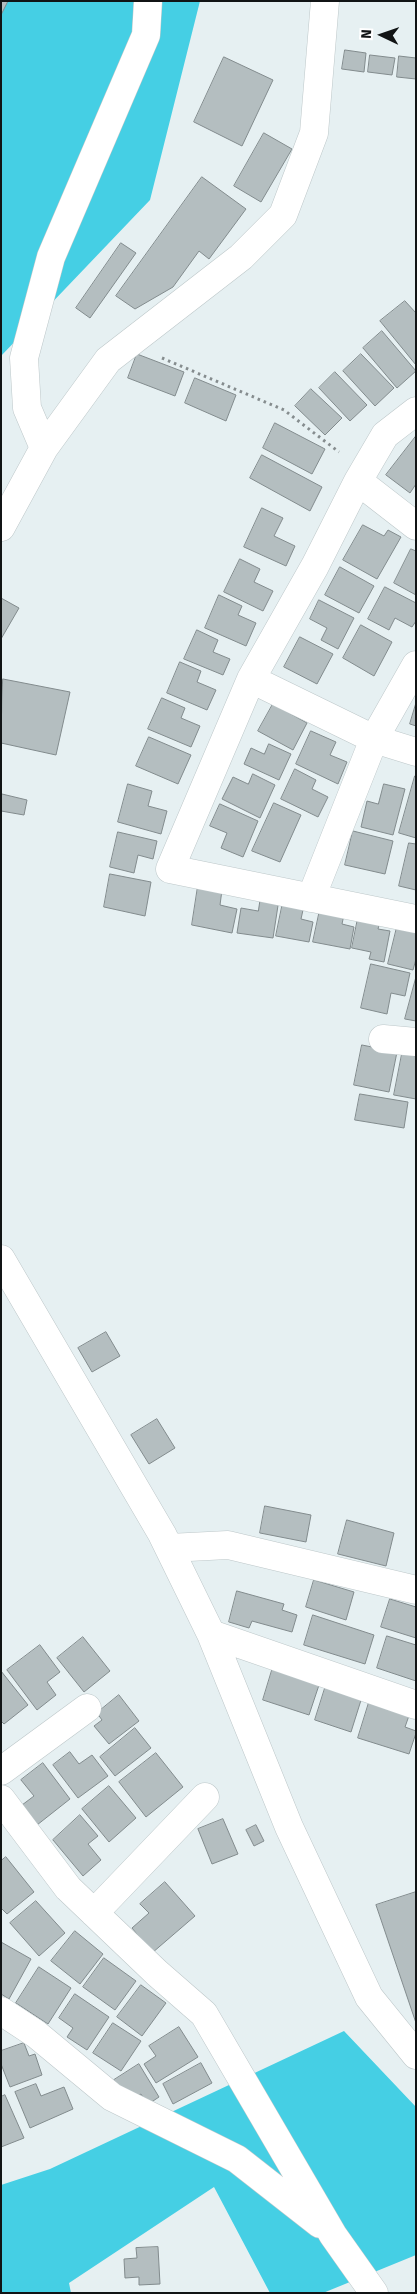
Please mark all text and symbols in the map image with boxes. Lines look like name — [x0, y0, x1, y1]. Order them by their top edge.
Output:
north arrow — [357, 10, 407, 60]
text: N — [358, 29, 375, 39]

